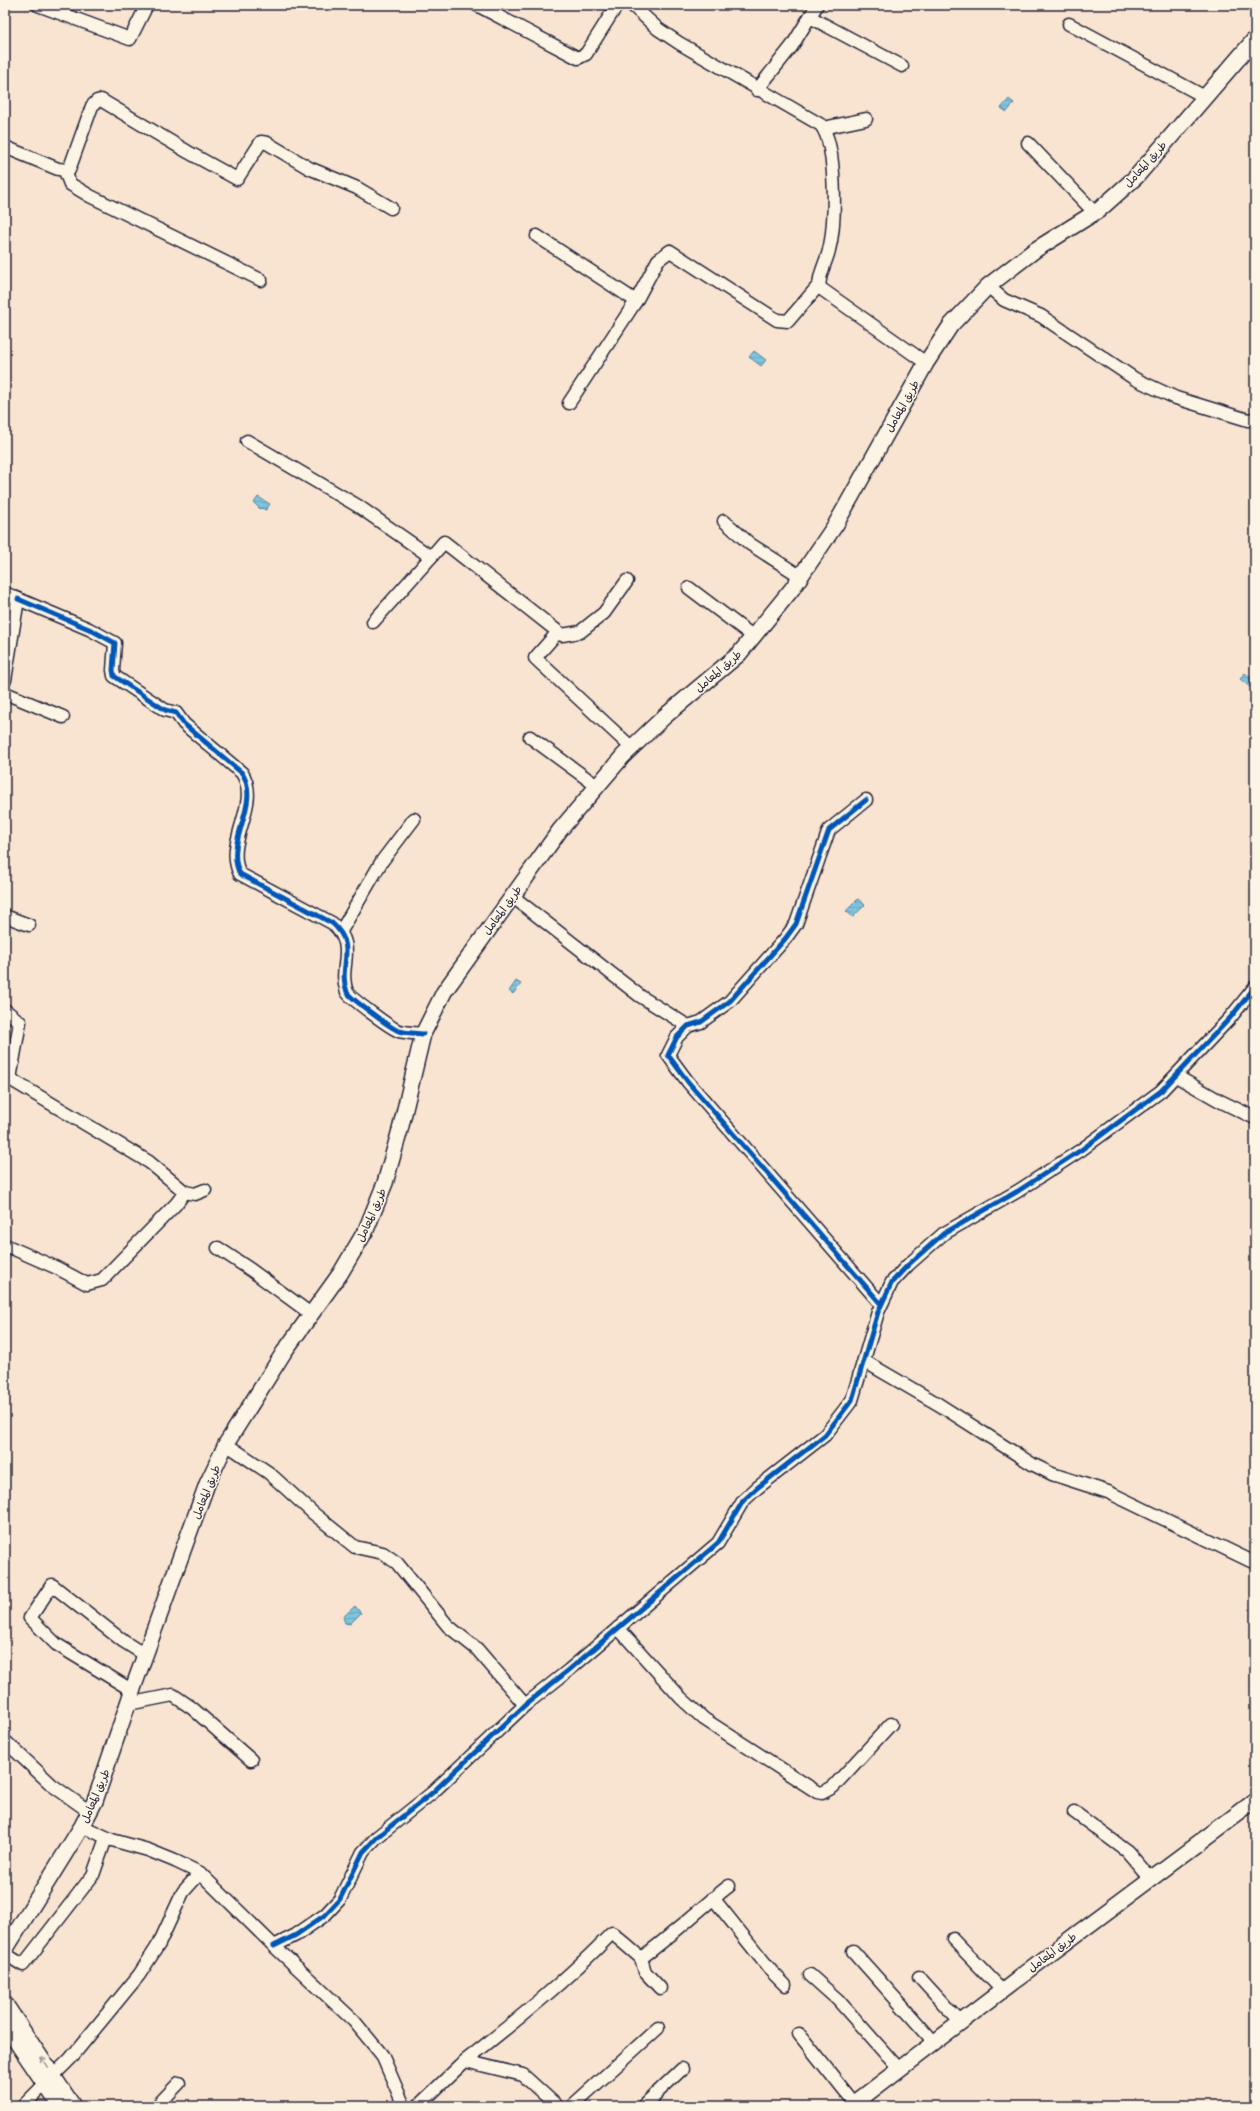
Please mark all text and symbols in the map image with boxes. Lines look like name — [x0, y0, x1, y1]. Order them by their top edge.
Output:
street label: طريق المعامل — [1122, 139, 1170, 191]
street label: طريق المعامل — [884, 378, 923, 435]
street label: طريق المعامل — [693, 648, 745, 696]
street label: طريق المعامل — [481, 884, 525, 938]
street label: طريق المعامل — [355, 1187, 390, 1244]
street label: طريق المعامل — [191, 1464, 224, 1522]
street label: طريق المعامل — [79, 1768, 114, 1826]
street label: طريق المعامل — [1026, 1931, 1080, 1976]
one-way arrow — [40, 2057, 48, 2068]

